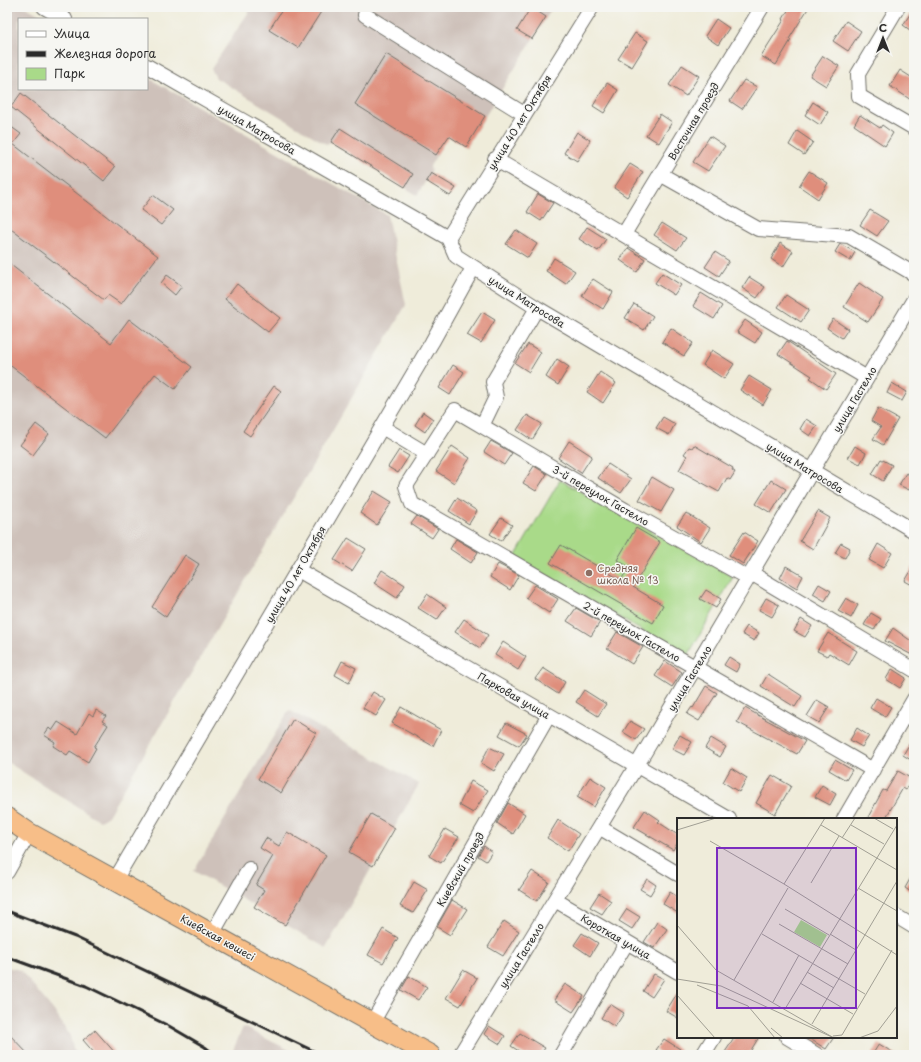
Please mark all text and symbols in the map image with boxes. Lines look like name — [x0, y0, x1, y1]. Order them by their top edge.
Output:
legend — [18, 18, 148, 90]
north arrow — [863, 18, 903, 58]
text: С — [879, 19, 887, 36]
text: Улица — [54, 24, 90, 42]
text: Железная дорога — [54, 44, 157, 62]
text: Парк — [54, 64, 86, 82]
street label: улица 40 лет Октября — [484, 72, 554, 172]
street label: Восточная проезд — [664, 79, 722, 163]
street label: улица Матросова — [215, 101, 299, 158]
street label: улица Матросова — [486, 271, 569, 331]
street label: улица Гастелло — [828, 363, 880, 435]
street label: улица Матросова — [764, 438, 847, 496]
street label: 3-й переулок Гастелло — [549, 461, 652, 530]
street label: улица 40 лет Октября — [261, 523, 329, 625]
place label: Средняя школа № 13 — [597, 560, 659, 587]
marker: Средняя школа № 13 — [584, 568, 594, 578]
street label: 2-й переулок Гастелло — [580, 597, 684, 666]
street label: улица Гастелло — [663, 642, 715, 714]
street label: Парковая улица — [475, 668, 554, 722]
inset map — [677, 818, 897, 1038]
street label: Киевский проезд — [433, 829, 487, 909]
street label: Киевская көшесі — [178, 910, 258, 964]
street label: Короткая улица — [578, 910, 654, 962]
street label: улица Гастелло — [495, 919, 547, 991]

